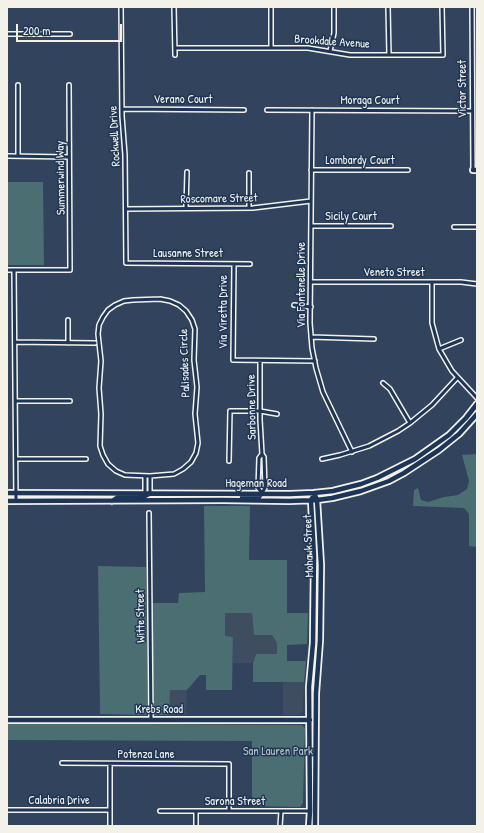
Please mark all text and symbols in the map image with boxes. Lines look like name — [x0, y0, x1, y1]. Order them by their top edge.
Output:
scale bar — [18, 16, 124, 42]
text: 200 m — [23, 22, 50, 39]
street label: Brookdale Avenue — [294, 32, 370, 52]
street label: Victor Street — [456, 60, 470, 118]
street label: Verano Court — [154, 93, 212, 107]
street label: Moraga Court — [340, 94, 400, 108]
street label: Rockwell Drive — [106, 105, 124, 167]
street label: Summerwind Way — [53, 141, 69, 215]
street label: Lombardy Court — [325, 154, 395, 168]
street label: Roscomare Street — [180, 191, 258, 207]
street label: Sicily Court — [325, 210, 377, 224]
street label: Via Fontenelle Drive — [295, 242, 309, 328]
street label: Lausanne Street — [153, 247, 223, 261]
street label: Veneto Street — [363, 266, 425, 280]
street label: Via Viretta Drive — [217, 275, 231, 349]
street label: Palisades Circle — [177, 328, 193, 398]
street label: Sarbonne Drive — [244, 374, 260, 440]
street label: Hageman Road — [225, 477, 287, 491]
street label: Mohawk Street — [301, 514, 317, 578]
street label: Witte Street — [133, 589, 149, 643]
street label: Krebs Road — [135, 703, 183, 717]
park label: San Lauren Park — [243, 745, 313, 759]
street label: Potenza Lane — [118, 748, 174, 762]
street label: Calabria Drive — [28, 794, 90, 808]
street label: Sarona Street — [205, 795, 265, 809]

